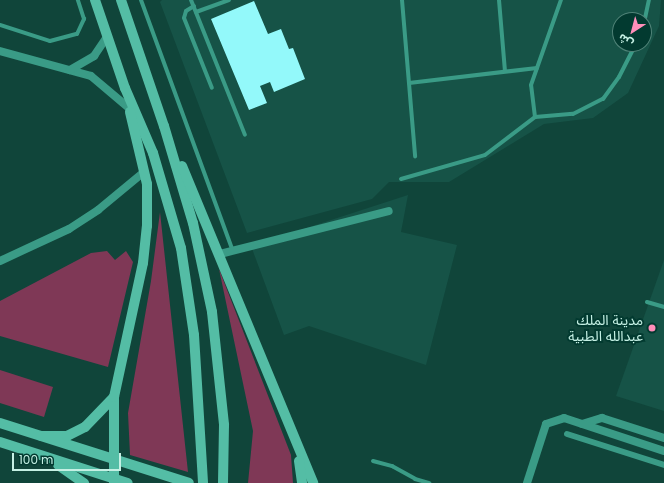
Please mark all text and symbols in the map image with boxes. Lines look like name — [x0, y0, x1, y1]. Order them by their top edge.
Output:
north arrow — [612, 12, 652, 52]
text: ش — [615, 30, 636, 52]
place label: مدينة الملك عبدالله الطبية — [568, 312, 643, 344]
marker: مدينة الملك عبدالله الطبية — [646, 322, 658, 334]
scale bar — [14, 445, 123, 471]
text: 100 m — [19, 451, 53, 468]

